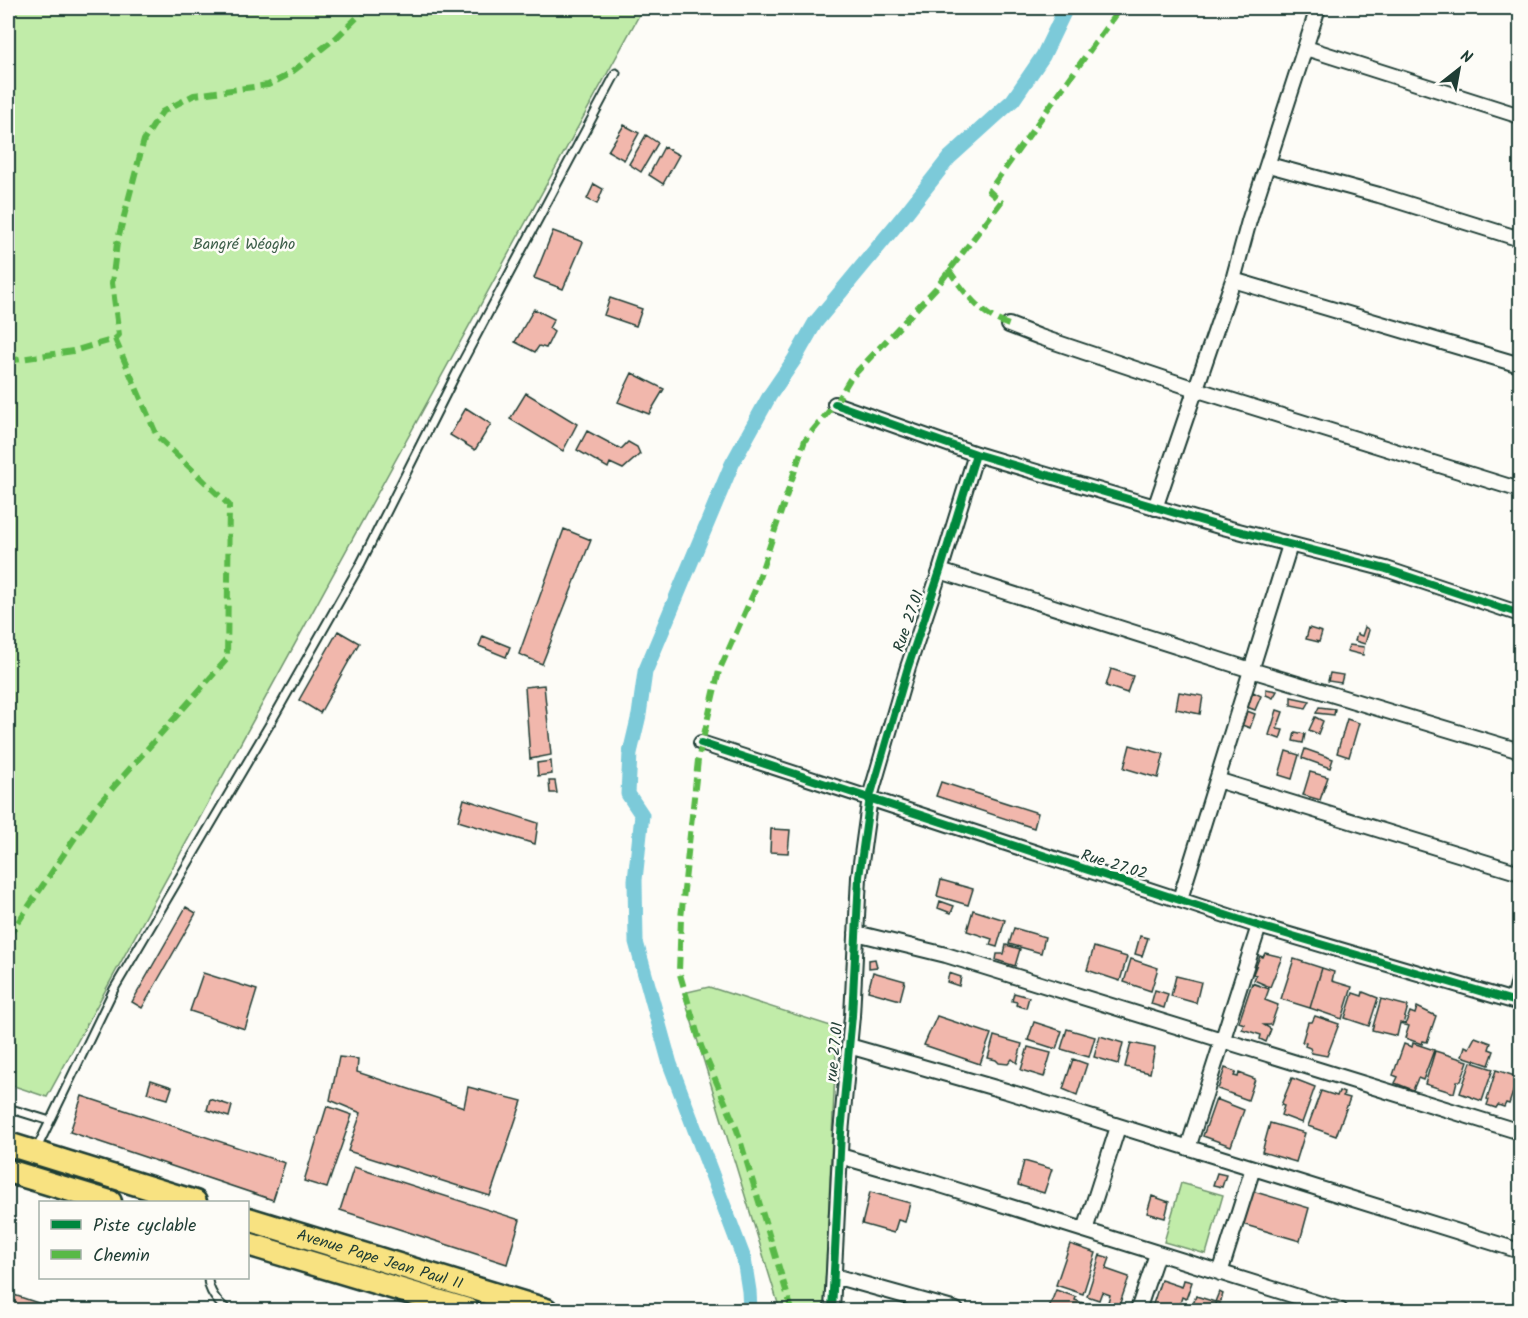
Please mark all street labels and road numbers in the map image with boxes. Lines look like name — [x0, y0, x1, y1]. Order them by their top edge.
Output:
street label: Rue 27.01 — [887, 587, 931, 655]
street label: Rue 27.02 — [1078, 843, 1150, 887]
street label: rue 27.01 — [819, 1021, 851, 1083]
street label: Avenue Pape Jean Paul II — [294, 1222, 466, 1296]

